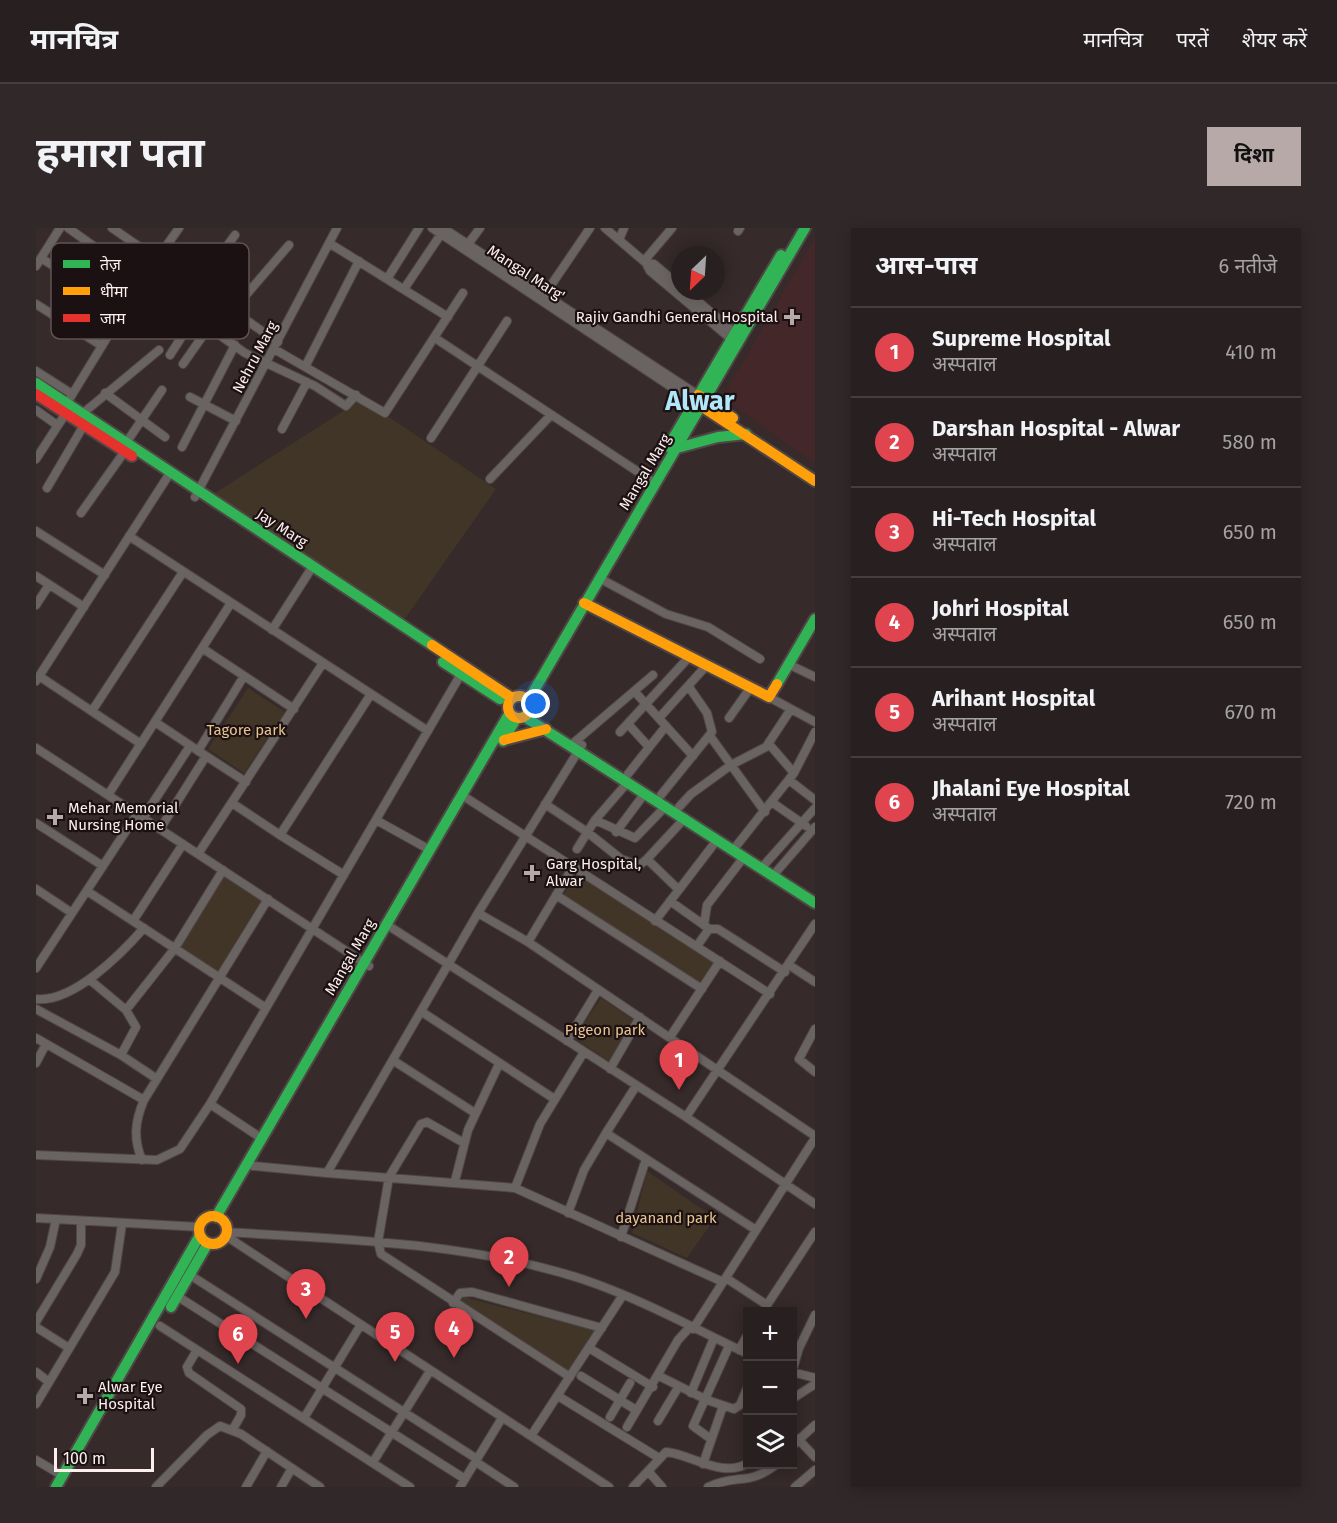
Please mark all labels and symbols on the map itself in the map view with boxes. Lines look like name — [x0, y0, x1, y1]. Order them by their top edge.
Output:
street label: Mangal Marg' — [484, 241, 568, 305]
legend — [51, 243, 249, 339]
north arrow — [671, 246, 725, 300]
text: तेज़ — [100, 255, 122, 274]
text: धीमा — [100, 282, 129, 301]
place label: Rajiv Gandhi General Hospital — [576, 308, 779, 326]
marker: Rajiv Gandhi General Hospital — [783, 308, 801, 326]
text: जाम — [100, 309, 126, 328]
street label: Nehru Marg — [229, 318, 282, 396]
district label: Alwar — [664, 385, 735, 417]
street label: Mangal Marg — [615, 430, 675, 513]
street label: Jay Marg — [253, 505, 311, 551]
your location — [521, 689, 550, 718]
park label: Tagore park — [206, 721, 286, 739]
place label: Mehar Memorial Nursing Home — [68, 799, 179, 834]
marker: Mehar Memorial Nursing Home — [46, 808, 64, 826]
place label: Garg Hospital, Alwar — [546, 855, 641, 890]
marker: Garg Hospital, Alwar — [523, 864, 541, 882]
street label: Mangal Marg — [321, 915, 379, 999]
park label: Pigeon park — [565, 1021, 646, 1039]
pin: 1 — [660, 1040, 698, 1090]
park label: dayanand park — [615, 1209, 717, 1227]
pin: 2 — [490, 1238, 528, 1287]
pin: 3 — [286, 1270, 326, 1319]
pin: 4 — [434, 1308, 474, 1358]
pin: 5 — [376, 1312, 414, 1362]
pin: 6 — [218, 1314, 258, 1364]
place label: Alwar Eye Hospital — [98, 1378, 163, 1413]
marker: Alwar Eye Hospital — [76, 1387, 94, 1405]
scale bar — [54, 1445, 154, 1472]

